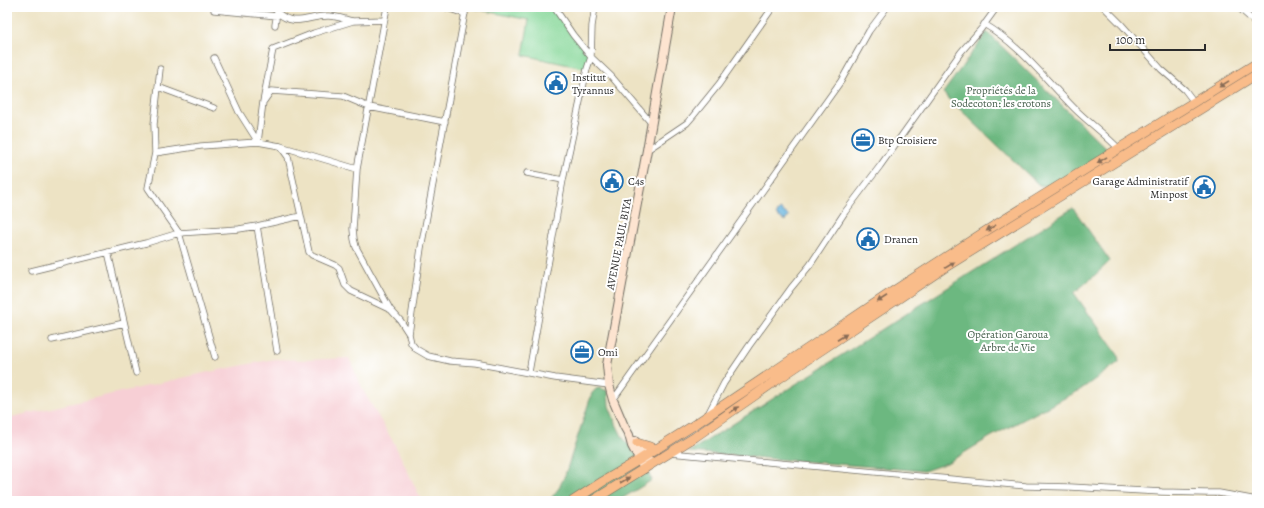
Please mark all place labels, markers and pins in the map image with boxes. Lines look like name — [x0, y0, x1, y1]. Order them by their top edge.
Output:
public building icon: Institut Tyrannus — [543, 70, 569, 96]
place label: Institut Tyrannus — [572, 70, 614, 98]
office icon: Btp Croisiere — [850, 127, 876, 153]
place label: Btp Croisiere — [878, 133, 937, 148]
public building icon: C4s — [599, 168, 625, 194]
place label: C4s — [628, 174, 644, 189]
place label: Garage Administratif Minpost — [1093, 174, 1189, 202]
public building icon: Garage Administratif Minpost — [1191, 174, 1217, 200]
public building icon: Dranen — [855, 226, 881, 252]
place label: Dranen — [884, 232, 918, 247]
office icon: Omi — [569, 339, 595, 365]
place label: Omi — [598, 345, 618, 360]

